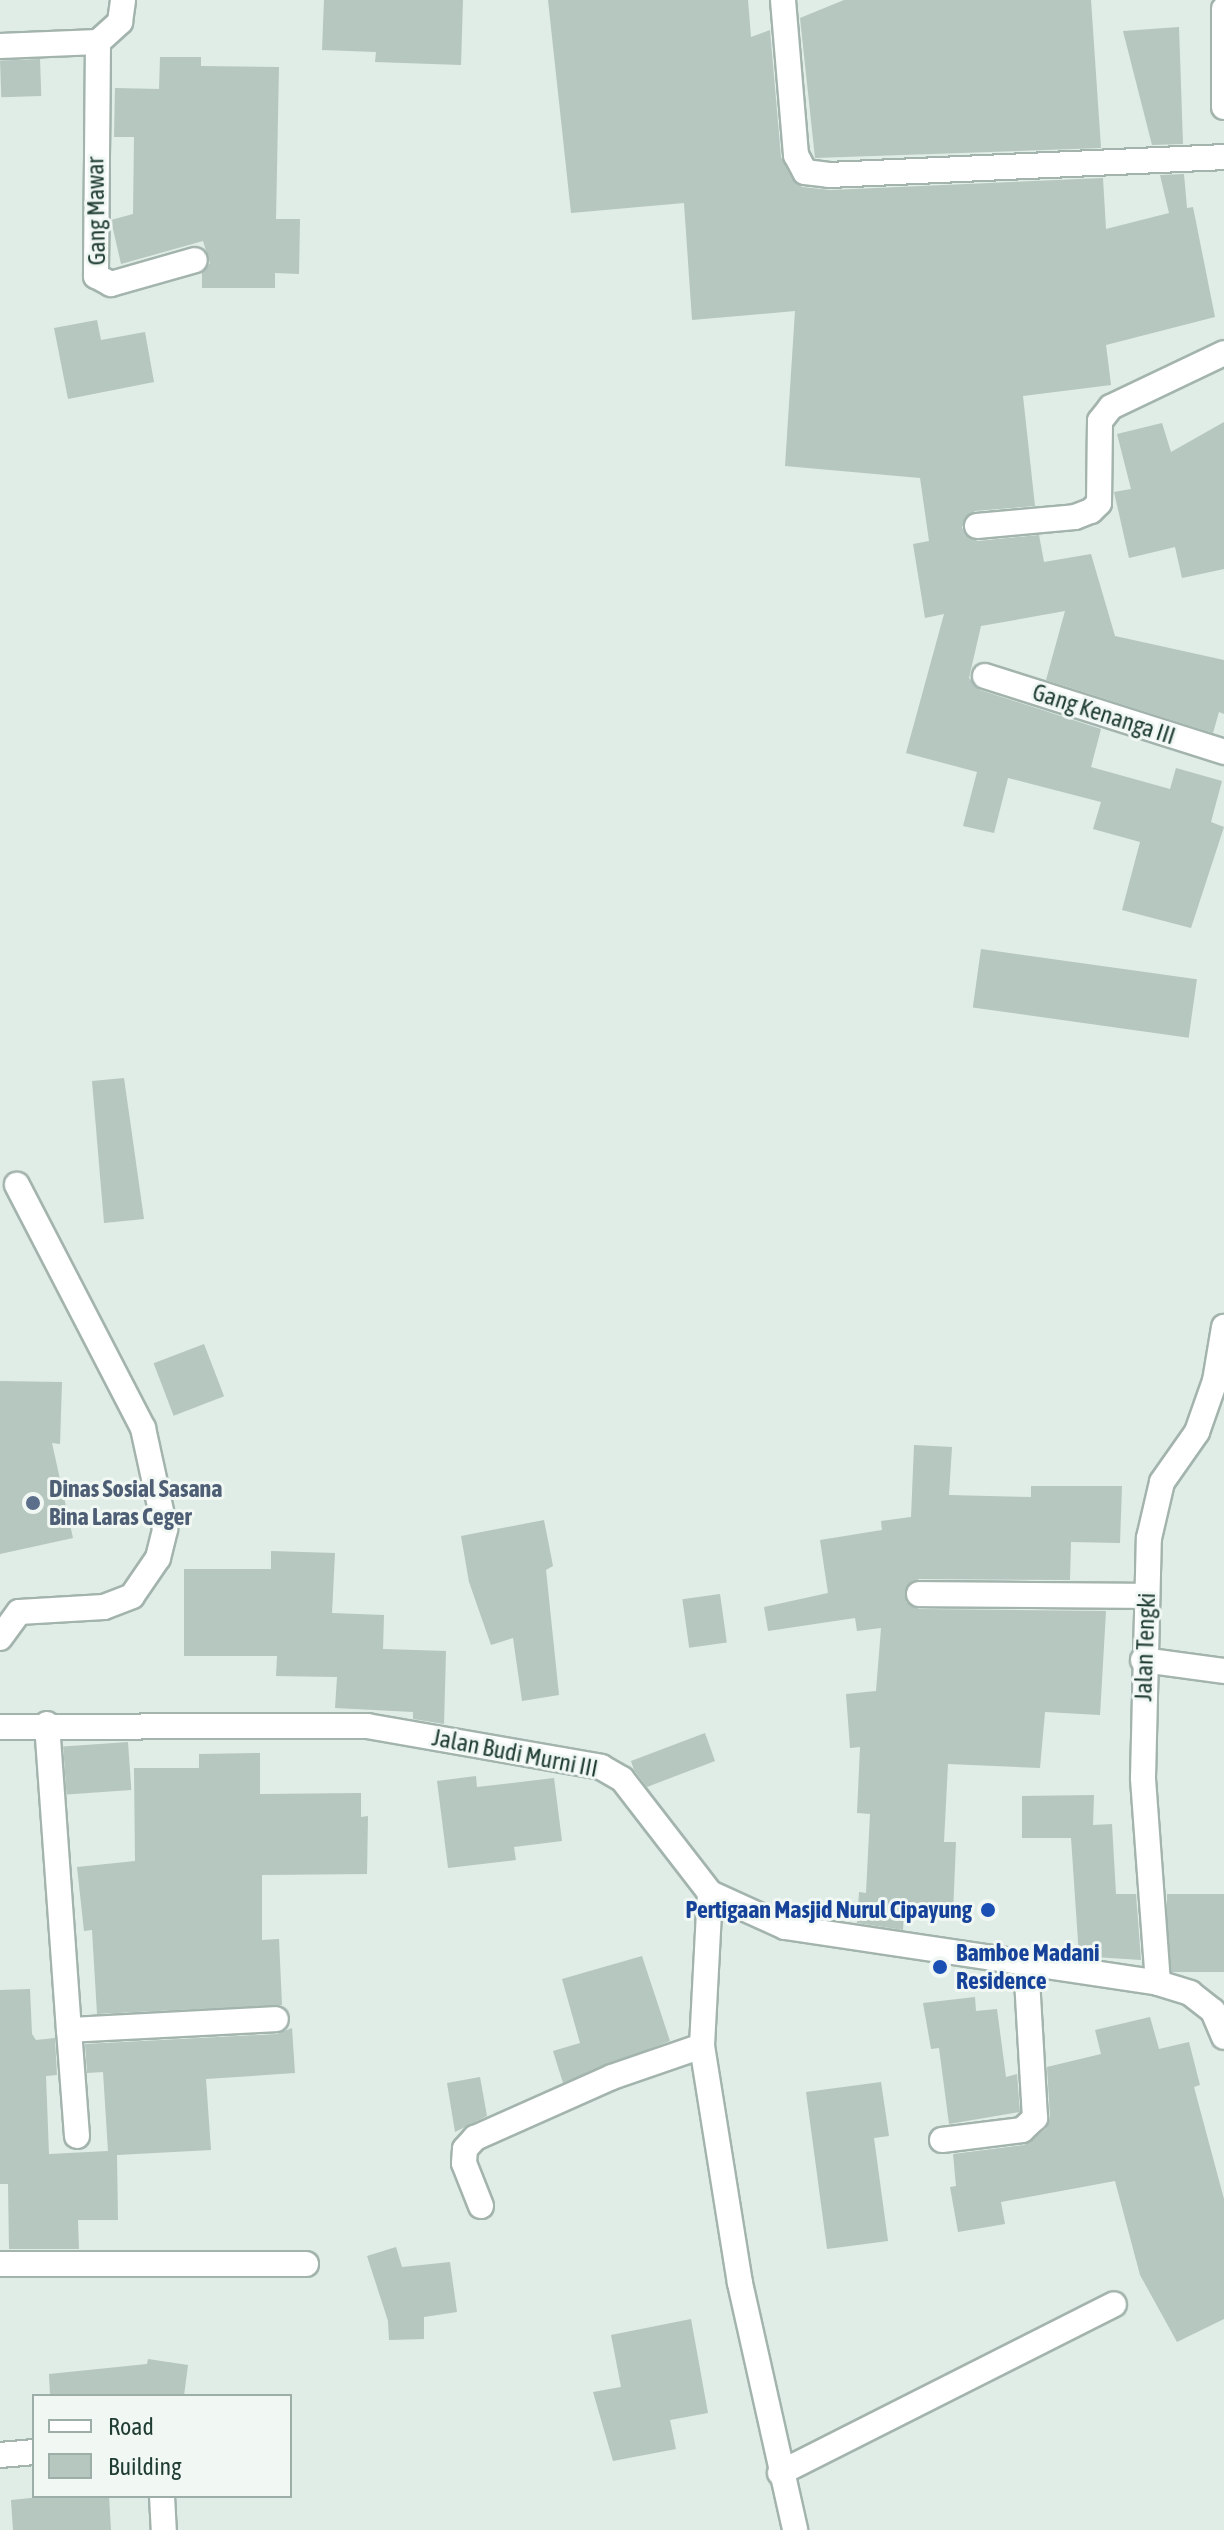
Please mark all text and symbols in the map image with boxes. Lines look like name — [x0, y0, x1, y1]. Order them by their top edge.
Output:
street label: Gang Mawar — [81, 156, 111, 266]
street label: Gang Kenanga III — [1029, 677, 1179, 751]
place label: Dinas Sosial Sasana Bina Laras Ceger — [49, 1475, 222, 1531]
marker: Dinas Sosial Sasana Bina Laras Ceger — [24, 1494, 42, 1512]
street label: Jalan Tengki — [1129, 1592, 1161, 1702]
street label: Jalan Budi Murni III — [430, 1723, 600, 1783]
place label: Pertigaan Masjid Nurul Cipayung — [685, 1896, 972, 1924]
marker: Pertigaan Masjid Nurul Cipayung — [979, 1901, 997, 1919]
place label: Bamboe Madani Residence — [956, 1939, 1100, 1995]
marker: Bamboe Madani Residence — [931, 1958, 949, 1976]
legend — [32, 2394, 292, 2498]
text: Road — [108, 2413, 154, 2440]
text: Building — [108, 2453, 181, 2480]

